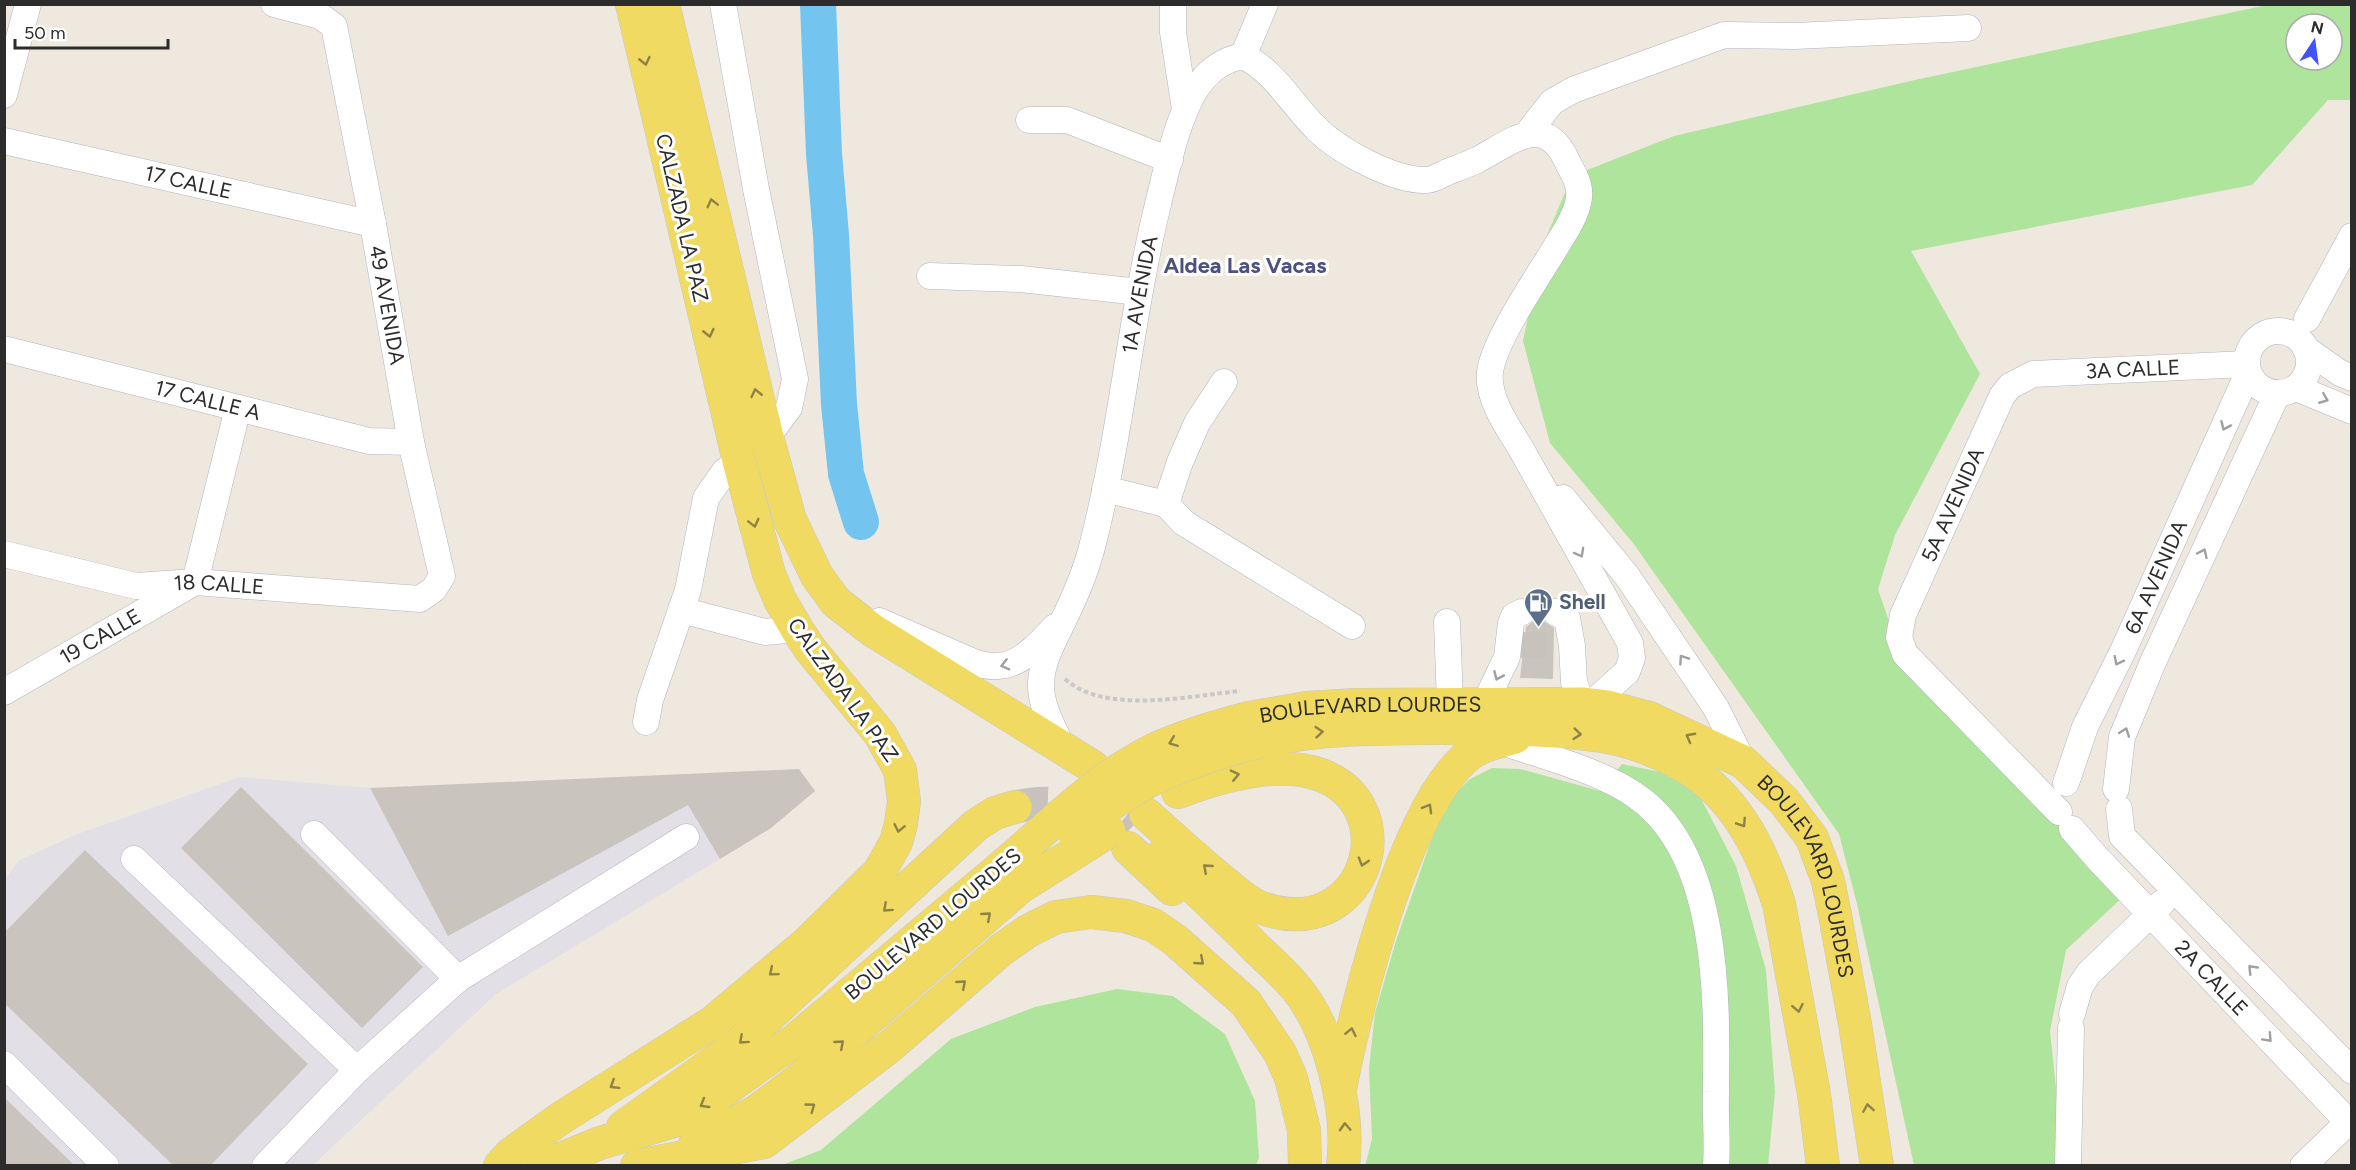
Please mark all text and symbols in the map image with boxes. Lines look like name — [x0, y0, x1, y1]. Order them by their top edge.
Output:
scale bar — [15, 12, 168, 50]
north arrow — [2284, 12, 2344, 72]
text: N — [2309, 17, 2325, 39]
text: 50 m — [24, 22, 66, 44]
one-way arrow — [638, 56, 651, 66]
street label: CALZADA LA PAZ — [651, 131, 714, 304]
street label: 17 CALLE — [142, 160, 235, 204]
one-way arrow — [706, 198, 719, 208]
street label: 1A AVENIDA — [1117, 233, 1162, 355]
street label: 49 AVENIDA — [365, 243, 410, 367]
district label: Aldea Las Vacas — [1163, 252, 1327, 279]
one-way arrow — [702, 328, 715, 338]
street label: 3A CALLE — [2085, 354, 2181, 384]
street label: 17 CALLE A — [152, 374, 263, 425]
one-way arrow — [751, 388, 764, 398]
one-way arrow — [2318, 392, 2329, 404]
one-way arrow — [2220, 420, 2232, 431]
street label: 5A AVENIDA — [1916, 444, 1989, 565]
street label: 6A AVENIDA — [2119, 516, 2192, 638]
one-way arrow — [747, 518, 760, 528]
one-way arrow — [1573, 547, 1584, 557]
one-way arrow — [2195, 549, 2207, 560]
street label: 18 CALLE — [173, 569, 265, 599]
fuel station icon: Shell — [1522, 586, 1554, 628]
place label: Shell — [1559, 589, 1606, 614]
street label: 19 CALLE — [55, 603, 145, 669]
street label: CALZADA LA PAZ — [783, 613, 904, 767]
one-way arrow — [1679, 655, 1690, 666]
one-way arrow — [2114, 655, 2125, 666]
one-way arrow — [1000, 657, 1010, 670]
one-way arrow — [1494, 670, 1506, 681]
street label: BOULEVARD LOURDES — [1257, 691, 1481, 728]
one-way arrow — [1315, 726, 1324, 739]
one-way arrow — [1572, 727, 1581, 740]
one-way arrow — [2117, 727, 2130, 738]
one-way arrow — [1685, 733, 1696, 744]
one-way arrow — [1169, 735, 1180, 747]
street label: BOULEVARD LOURDES — [1752, 769, 1859, 980]
one-way arrow — [1229, 770, 1239, 783]
one-way arrow — [1421, 804, 1432, 814]
one-way arrow — [1735, 816, 1746, 827]
one-way arrow — [894, 823, 907, 833]
street label: BOULEVARD LOURDES — [839, 843, 1026, 1005]
one-way arrow — [1358, 856, 1370, 867]
one-way arrow — [1203, 864, 1214, 875]
one-way arrow — [883, 901, 894, 912]
one-way arrow — [980, 912, 991, 923]
street label: 2A CALLE — [2170, 935, 2253, 1021]
one-way arrow — [1193, 953, 1204, 964]
one-way arrow — [768, 965, 779, 976]
one-way arrow — [2248, 965, 2259, 975]
one-way arrow — [955, 980, 966, 991]
one-way arrow — [1791, 1003, 1804, 1013]
one-way arrow — [1344, 1027, 1357, 1037]
one-way arrow — [2261, 1031, 2272, 1042]
one-way arrow — [739, 1033, 750, 1044]
one-way arrow — [833, 1040, 844, 1051]
one-way arrow — [610, 1077, 620, 1089]
one-way arrow — [700, 1096, 710, 1108]
one-way arrow — [804, 1103, 815, 1114]
one-way arrow — [1863, 1103, 1875, 1112]
one-way arrow — [1338, 1123, 1351, 1132]

